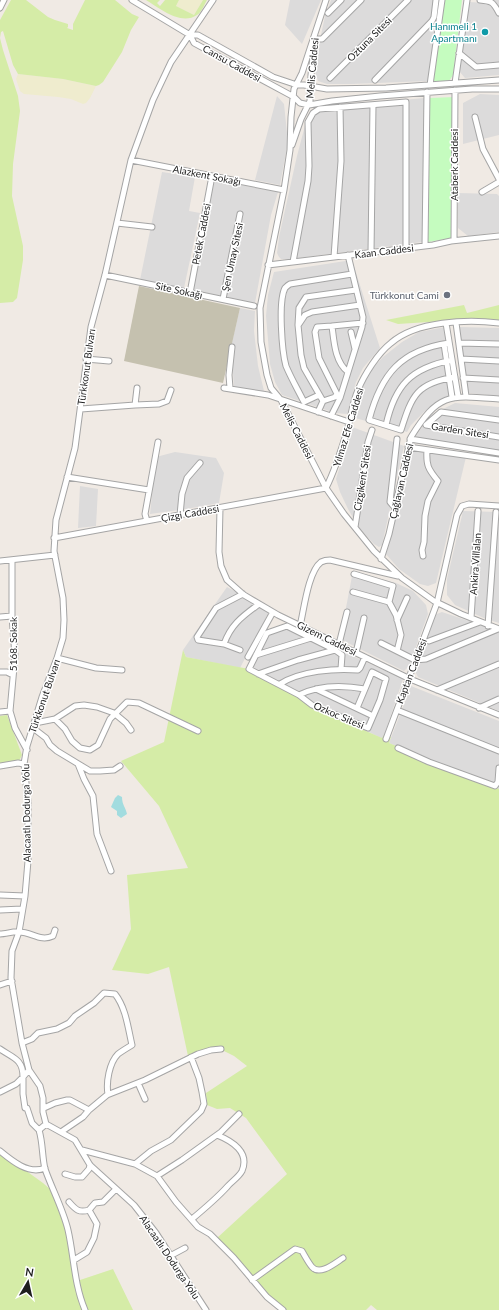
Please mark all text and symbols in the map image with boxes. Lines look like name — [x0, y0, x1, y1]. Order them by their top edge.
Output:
street label: Oztuna Sitesi — [344, 14, 394, 64]
place label: Hanımeli 1 Apartmanı — [430, 20, 477, 44]
marker: Hanımeli 1 Apartmanı — [480, 27, 490, 37]
street label: Melis Caddesi — [303, 37, 321, 99]
street label: Cansu Caddesi — [201, 42, 263, 84]
street label: Ataberk Caddesi — [448, 129, 460, 201]
street label: Alazkent Sokağı — [172, 163, 242, 187]
street label: Petek Caddesi — [189, 202, 213, 266]
street label: Şen Umay Sitesi — [219, 222, 245, 292]
street label: Kaan Caddesi — [354, 241, 414, 261]
street label: Site Sokağı — [154, 279, 204, 301]
place label: Türkkonut Cami — [370, 289, 439, 301]
marker: Türkkonut Cami — [442, 290, 452, 300]
street label: Türkkonut Bulvarı — [75, 328, 97, 406]
street label: Yılmaz Efe Caddesi — [330, 386, 366, 468]
street label: Melis Caddesi — [278, 401, 316, 461]
street label: Garden Sitesi — [430, 420, 490, 440]
street label: Çağlayan Caddesi — [386, 442, 416, 520]
street label: Cizgikent Sitesi — [351, 444, 373, 512]
street label: Çizgi Caddesi — [160, 502, 220, 524]
street label: Ankira Villalan — [467, 533, 483, 595]
street label: 5168. Sokak — [7, 616, 19, 671]
street label: Gizem Caddesi — [295, 618, 359, 658]
street label: Kaptan Caddesi — [393, 637, 429, 705]
street label: Türkkonut Bulvarı — [26, 658, 62, 734]
street label: Ozkoc Sitesi — [312, 699, 366, 731]
street label: Alacaatlı Dodurga Yolu — [19, 764, 33, 862]
street label: Alacaatlı Dodurga Yolu — [137, 1213, 203, 1301]
north arrow — [8, 1262, 48, 1302]
text: N — [24, 1265, 35, 1279]

